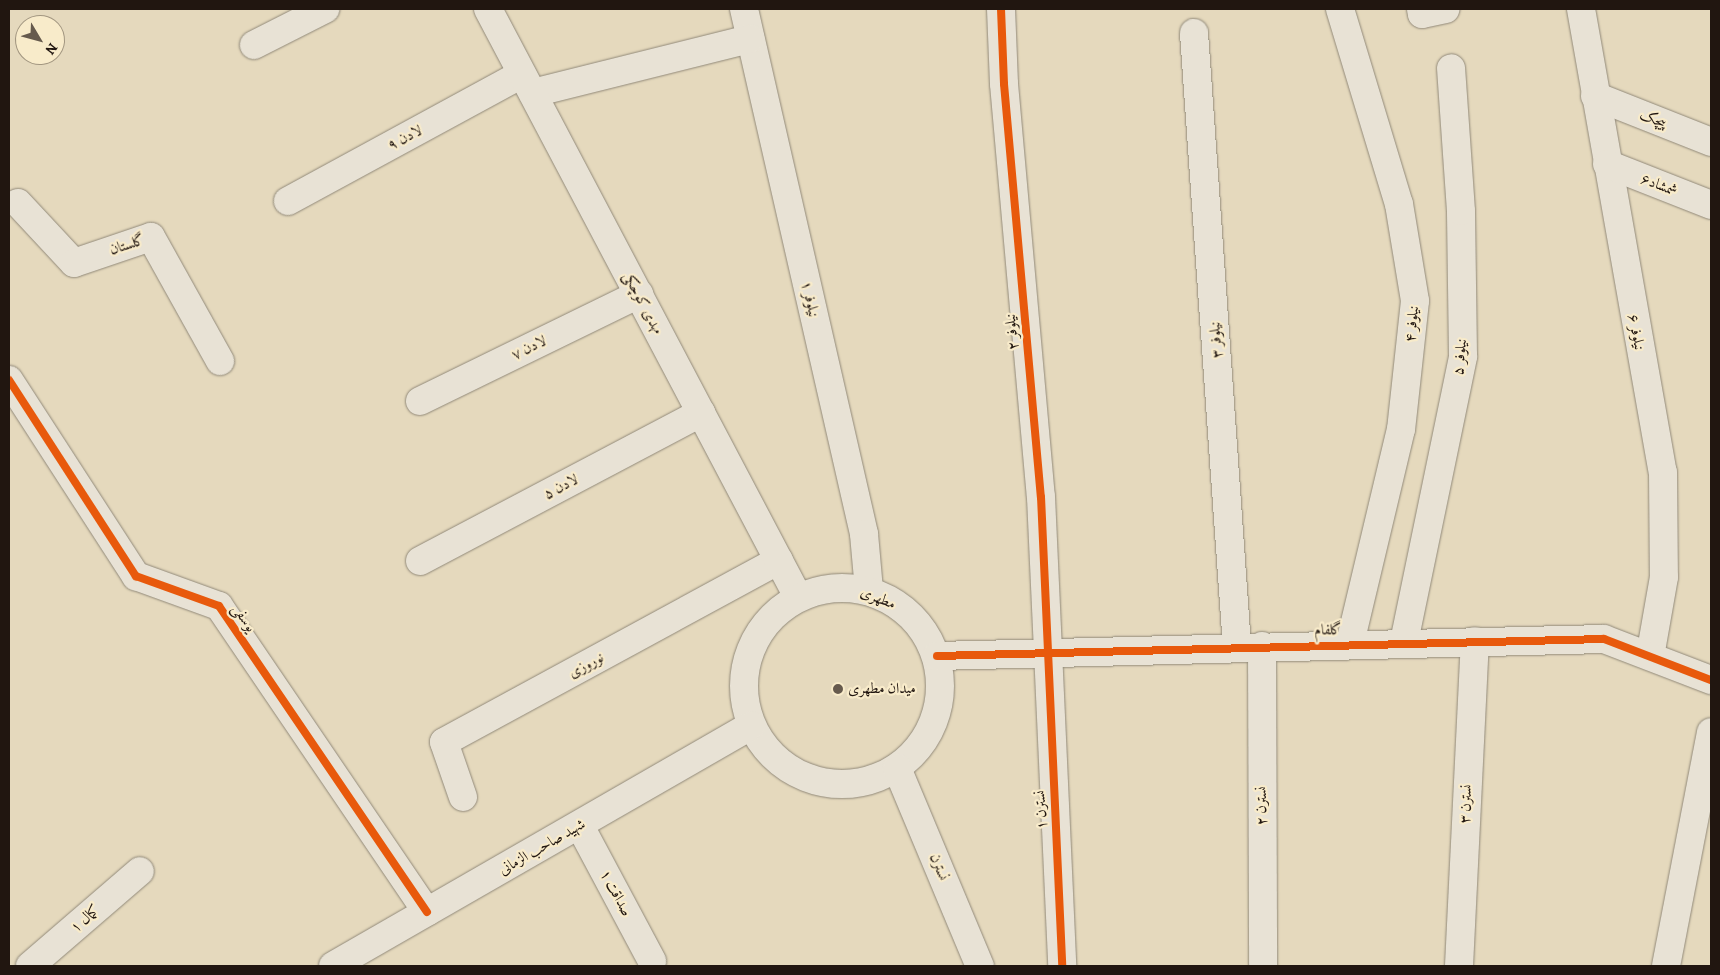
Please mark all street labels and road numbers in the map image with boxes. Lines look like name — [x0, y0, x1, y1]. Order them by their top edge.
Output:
street label: پیچک — [1637, 106, 1669, 132]
street label: لادن ۹ — [385, 121, 425, 155]
street label: شمشاد۶ — [1638, 170, 1680, 200]
street label: گلستان — [107, 231, 147, 259]
street label: مهدی کوچکی — [619, 269, 667, 337]
street label: نیلوفر ۱ — [797, 279, 823, 319]
street label: نیلوفر ۴ — [1401, 305, 1423, 343]
street label: نیلوفر ۶ — [1624, 312, 1648, 352]
street label: نیلوفر ۲ — [1001, 313, 1023, 351]
street label: نیلوفر ۳ — [1206, 321, 1226, 359]
street label: لادن ۷ — [509, 332, 549, 364]
street label: نیلوفر ۵ — [1449, 338, 1471, 376]
street label: لادن ۵ — [541, 470, 581, 504]
street label: مطهری — [858, 583, 898, 613]
street label: یوسفی — [228, 601, 260, 635]
street label: گلفام — [1314, 621, 1342, 639]
street label: نوروزی — [565, 648, 607, 682]
street label: نسترن ۳ — [1456, 784, 1476, 824]
street label: نسترن ۲ — [1253, 786, 1271, 826]
street label: نسترن ۱ — [1031, 790, 1051, 830]
street label: شهید صاحب الزمانی — [496, 815, 588, 879]
street label: نسترن — [925, 851, 953, 883]
street label: صداقت ۱ — [596, 867, 636, 919]
street label: کمال ۱ — [67, 901, 103, 937]

